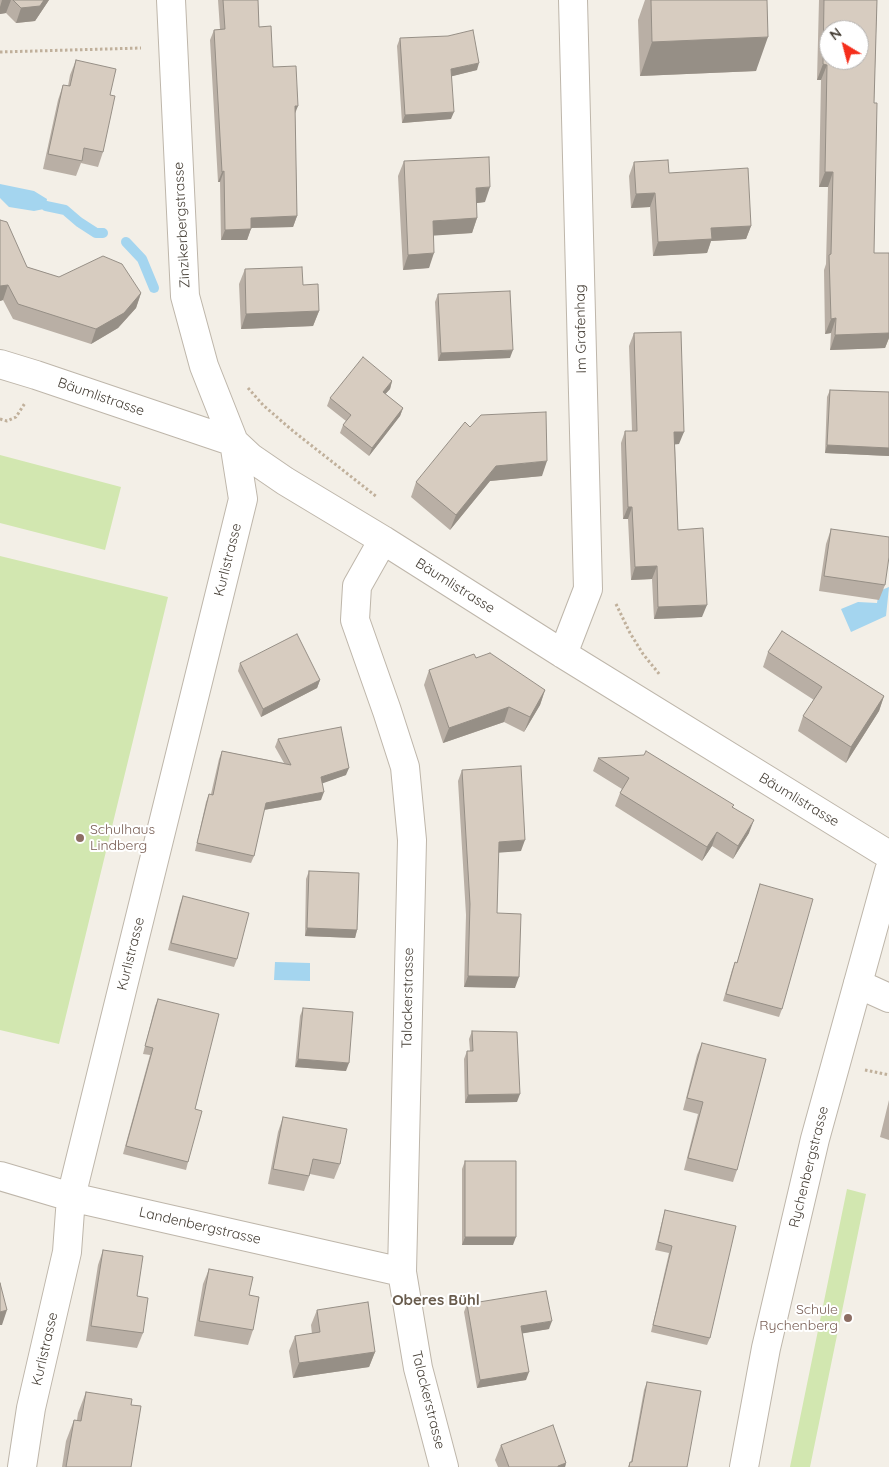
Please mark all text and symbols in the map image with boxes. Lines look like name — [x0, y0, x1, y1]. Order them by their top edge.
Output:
north arrow — [819, 20, 869, 70]
text: N — [826, 24, 845, 44]
street label: Zinzikerbergstrasse — [170, 161, 194, 289]
street label: Im Grafenhag — [572, 284, 590, 374]
street label: Bäumlistrasse — [55, 374, 147, 420]
street label: Kurlistrasse — [211, 522, 245, 598]
street label: Bäumlistrasse — [412, 555, 498, 617]
street label: Bäumlistrasse — [756, 770, 842, 830]
place label: Schulhaus Lindberg — [90, 822, 155, 854]
marker: Schulhaus Lindberg — [74, 832, 86, 844]
street label: Kurlistrasse — [114, 916, 148, 992]
street label: Talackerstrasse — [399, 947, 417, 1049]
street label: Rychenbergstrasse — [786, 1104, 832, 1230]
street label: Landenbergstrasse — [137, 1204, 263, 1248]
district label: Oberes Bühl — [392, 1291, 480, 1309]
place label: Schule Rychenberg — [759, 1302, 838, 1334]
street label: Kurlistrasse — [28, 1311, 62, 1387]
marker: Schule Rychenberg — [842, 1312, 854, 1324]
street label: Talackerstrasse — [408, 1349, 448, 1451]

